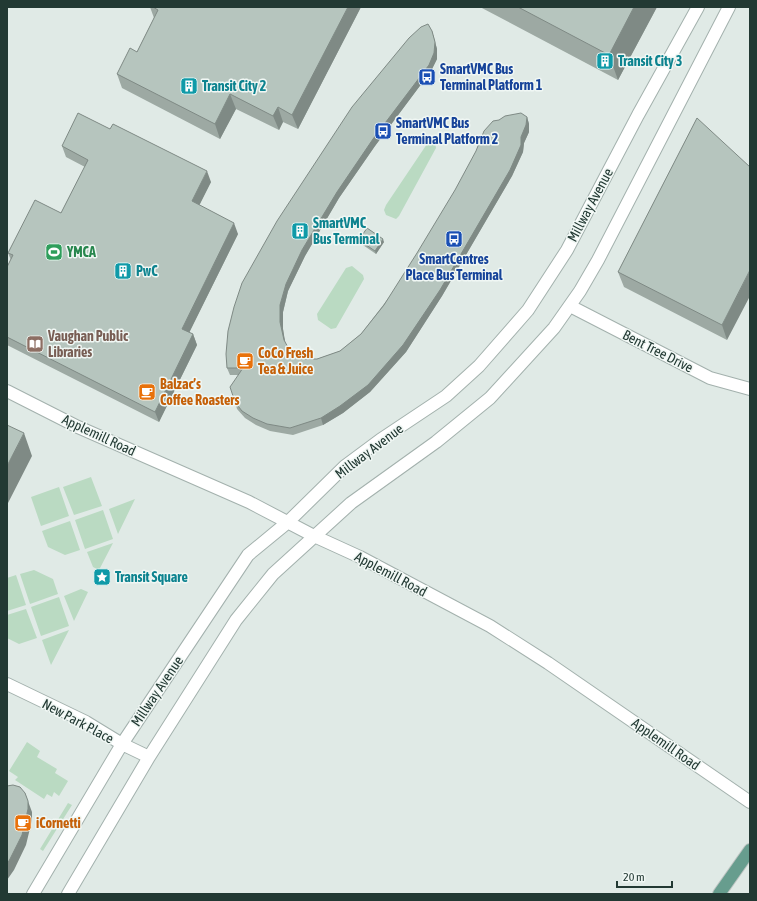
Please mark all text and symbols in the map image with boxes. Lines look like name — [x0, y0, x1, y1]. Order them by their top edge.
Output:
building icon: Transit City 3 — [595, 51, 615, 71]
place label: Transit City 3 — [618, 53, 682, 69]
place label: SmartVMC Bus Terminal Platform 1 — [440, 61, 543, 93]
bus stop icon: SmartVMC Bus Terminal Platform 1 — [417, 67, 437, 87]
building icon: Transit City 2 — [179, 76, 199, 96]
place label: Transit City 2 — [202, 78, 267, 94]
place label: SmartVMC Bus Terminal Platform 2 — [396, 115, 499, 147]
bus stop icon: SmartVMC Bus Terminal Platform 2 — [373, 121, 393, 141]
street label: Millway Avenue — [564, 165, 616, 245]
place label: SmartVMC Bus Terminal — [313, 215, 380, 247]
building icon: SmartVMC Bus Terminal — [290, 221, 310, 241]
bus stop icon: SmartCentres Place Bus Terminal — [444, 229, 464, 249]
sports icon: YMCA — [44, 242, 64, 262]
place label: YMCA — [66, 244, 96, 260]
place label: SmartCentres Place Bus Terminal — [406, 251, 503, 283]
building icon: PwC — [113, 261, 133, 281]
place label: PwC — [136, 263, 158, 279]
street label: Bent Tree Drive — [620, 326, 696, 376]
place label: Vaughan Public Libraries — [47, 328, 129, 360]
library icon: Vaughan Public Libraries — [25, 334, 45, 354]
place label: CoCo Fresh Tea & Juice — [258, 345, 313, 377]
cafe icon: CoCo Fresh Tea & Juice — [235, 351, 255, 371]
place label: Balzac’s Coffee Roasters — [160, 376, 239, 408]
cafe icon: Balzac’s Coffee Roasters — [137, 382, 157, 402]
street label: Applemill Road — [60, 411, 138, 459]
street label: Millway Avenue — [332, 420, 406, 482]
street label: Applemill Road — [352, 548, 430, 600]
place icon: Transit Square — [92, 567, 112, 587]
place label: Transit Square — [115, 569, 188, 585]
street label: Millway Avenue — [128, 653, 186, 729]
street label: New Park Place — [40, 695, 116, 747]
street label: Applemill Road — [629, 715, 703, 773]
cafe icon: iCornetti — [13, 813, 33, 833]
place label: iCornetti — [36, 815, 81, 831]
scale bar — [617, 863, 672, 889]
text: 20 m — [623, 870, 645, 884]

